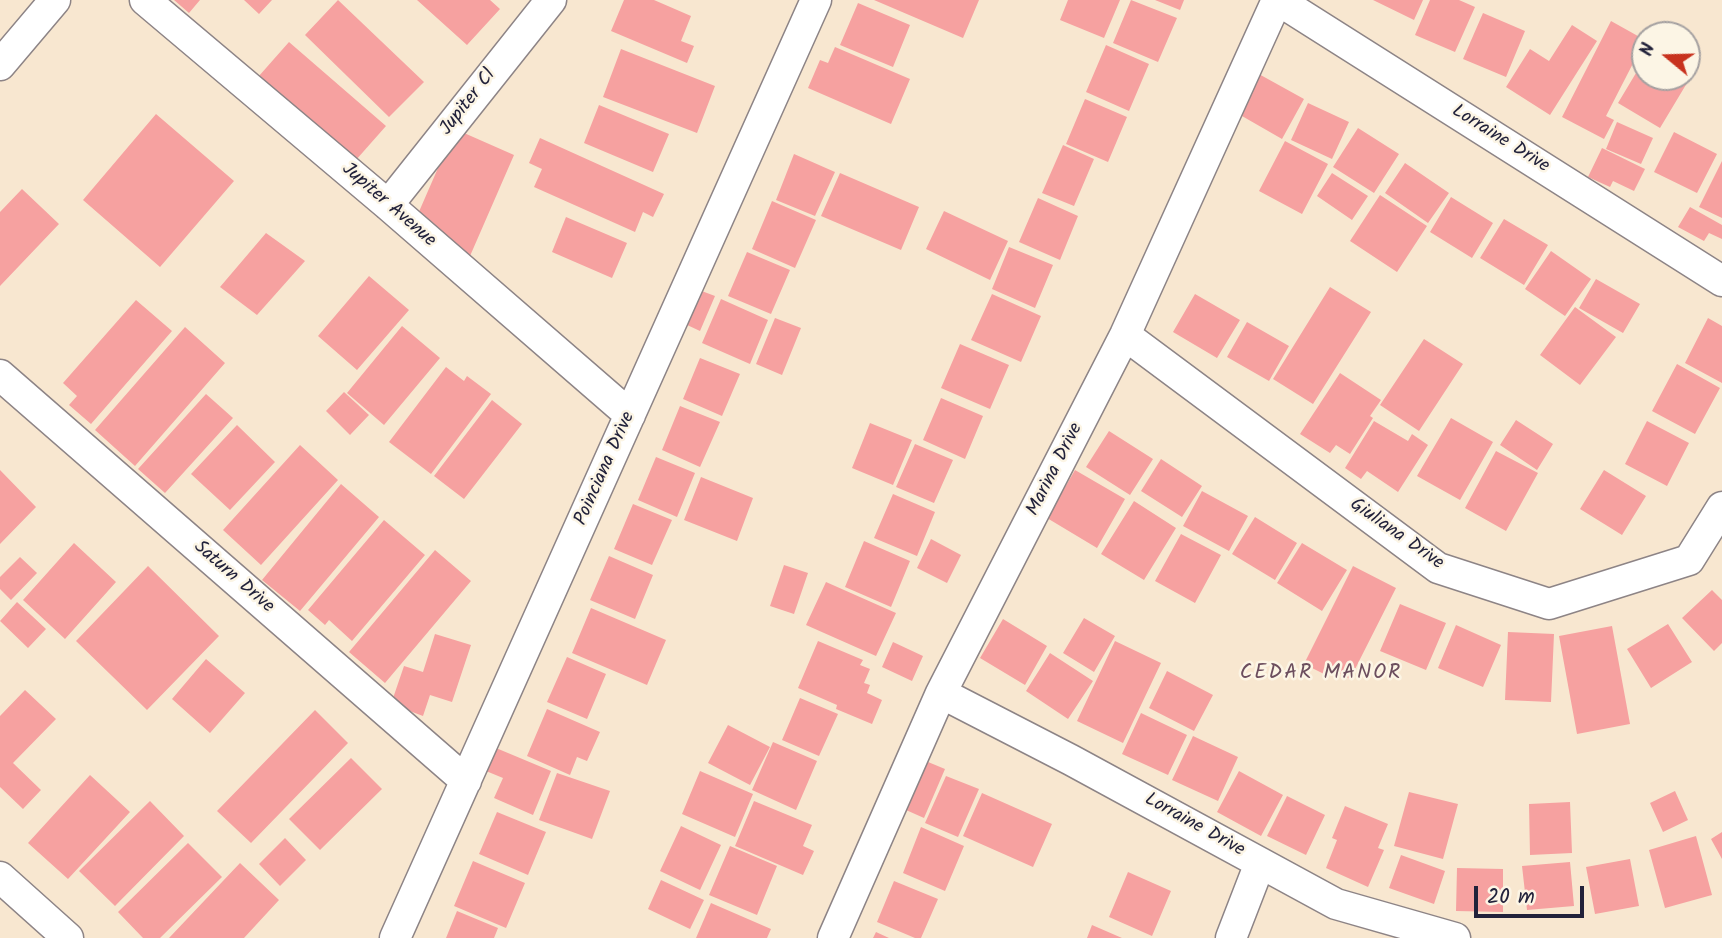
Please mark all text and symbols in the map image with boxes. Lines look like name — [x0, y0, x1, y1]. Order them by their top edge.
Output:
north arrow — [1631, 21, 1701, 91]
text: N — [1632, 39, 1664, 60]
street label: Jupiter Cl — [436, 65, 502, 141]
street label: Lorraine Drive — [1447, 101, 1553, 179]
street label: Jupiter Avenue — [336, 159, 440, 253]
street label: Poinciana Drive — [571, 409, 641, 529]
street label: Marina Drive — [1023, 420, 1089, 520]
street label: Giuliana Drive — [1345, 494, 1447, 576]
street label: Saturn Drive — [188, 537, 278, 619]
district label: CEDAR MANOR — [1241, 661, 1401, 687]
street label: Lorraine Drive — [1140, 789, 1248, 863]
scale bar — [1477, 872, 1587, 916]
text: 20 m — [1487, 881, 1535, 914]

